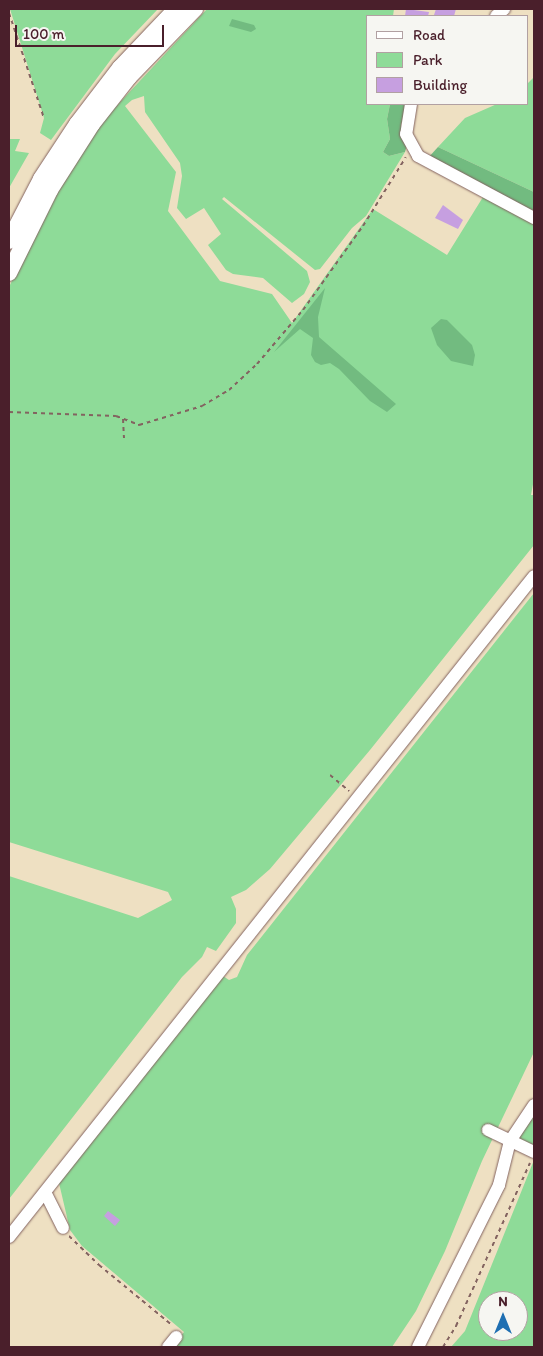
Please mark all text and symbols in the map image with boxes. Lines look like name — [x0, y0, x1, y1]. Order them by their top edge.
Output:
scale bar — [18, 15, 166, 47]
legend — [366, 15, 528, 105]
text: 100 m — [23, 25, 64, 43]
text: Road — [413, 26, 445, 44]
text: Park — [413, 51, 443, 69]
text: Building — [413, 76, 467, 94]
north arrow — [478, 1291, 528, 1341]
text: N — [498, 1293, 508, 1310]

